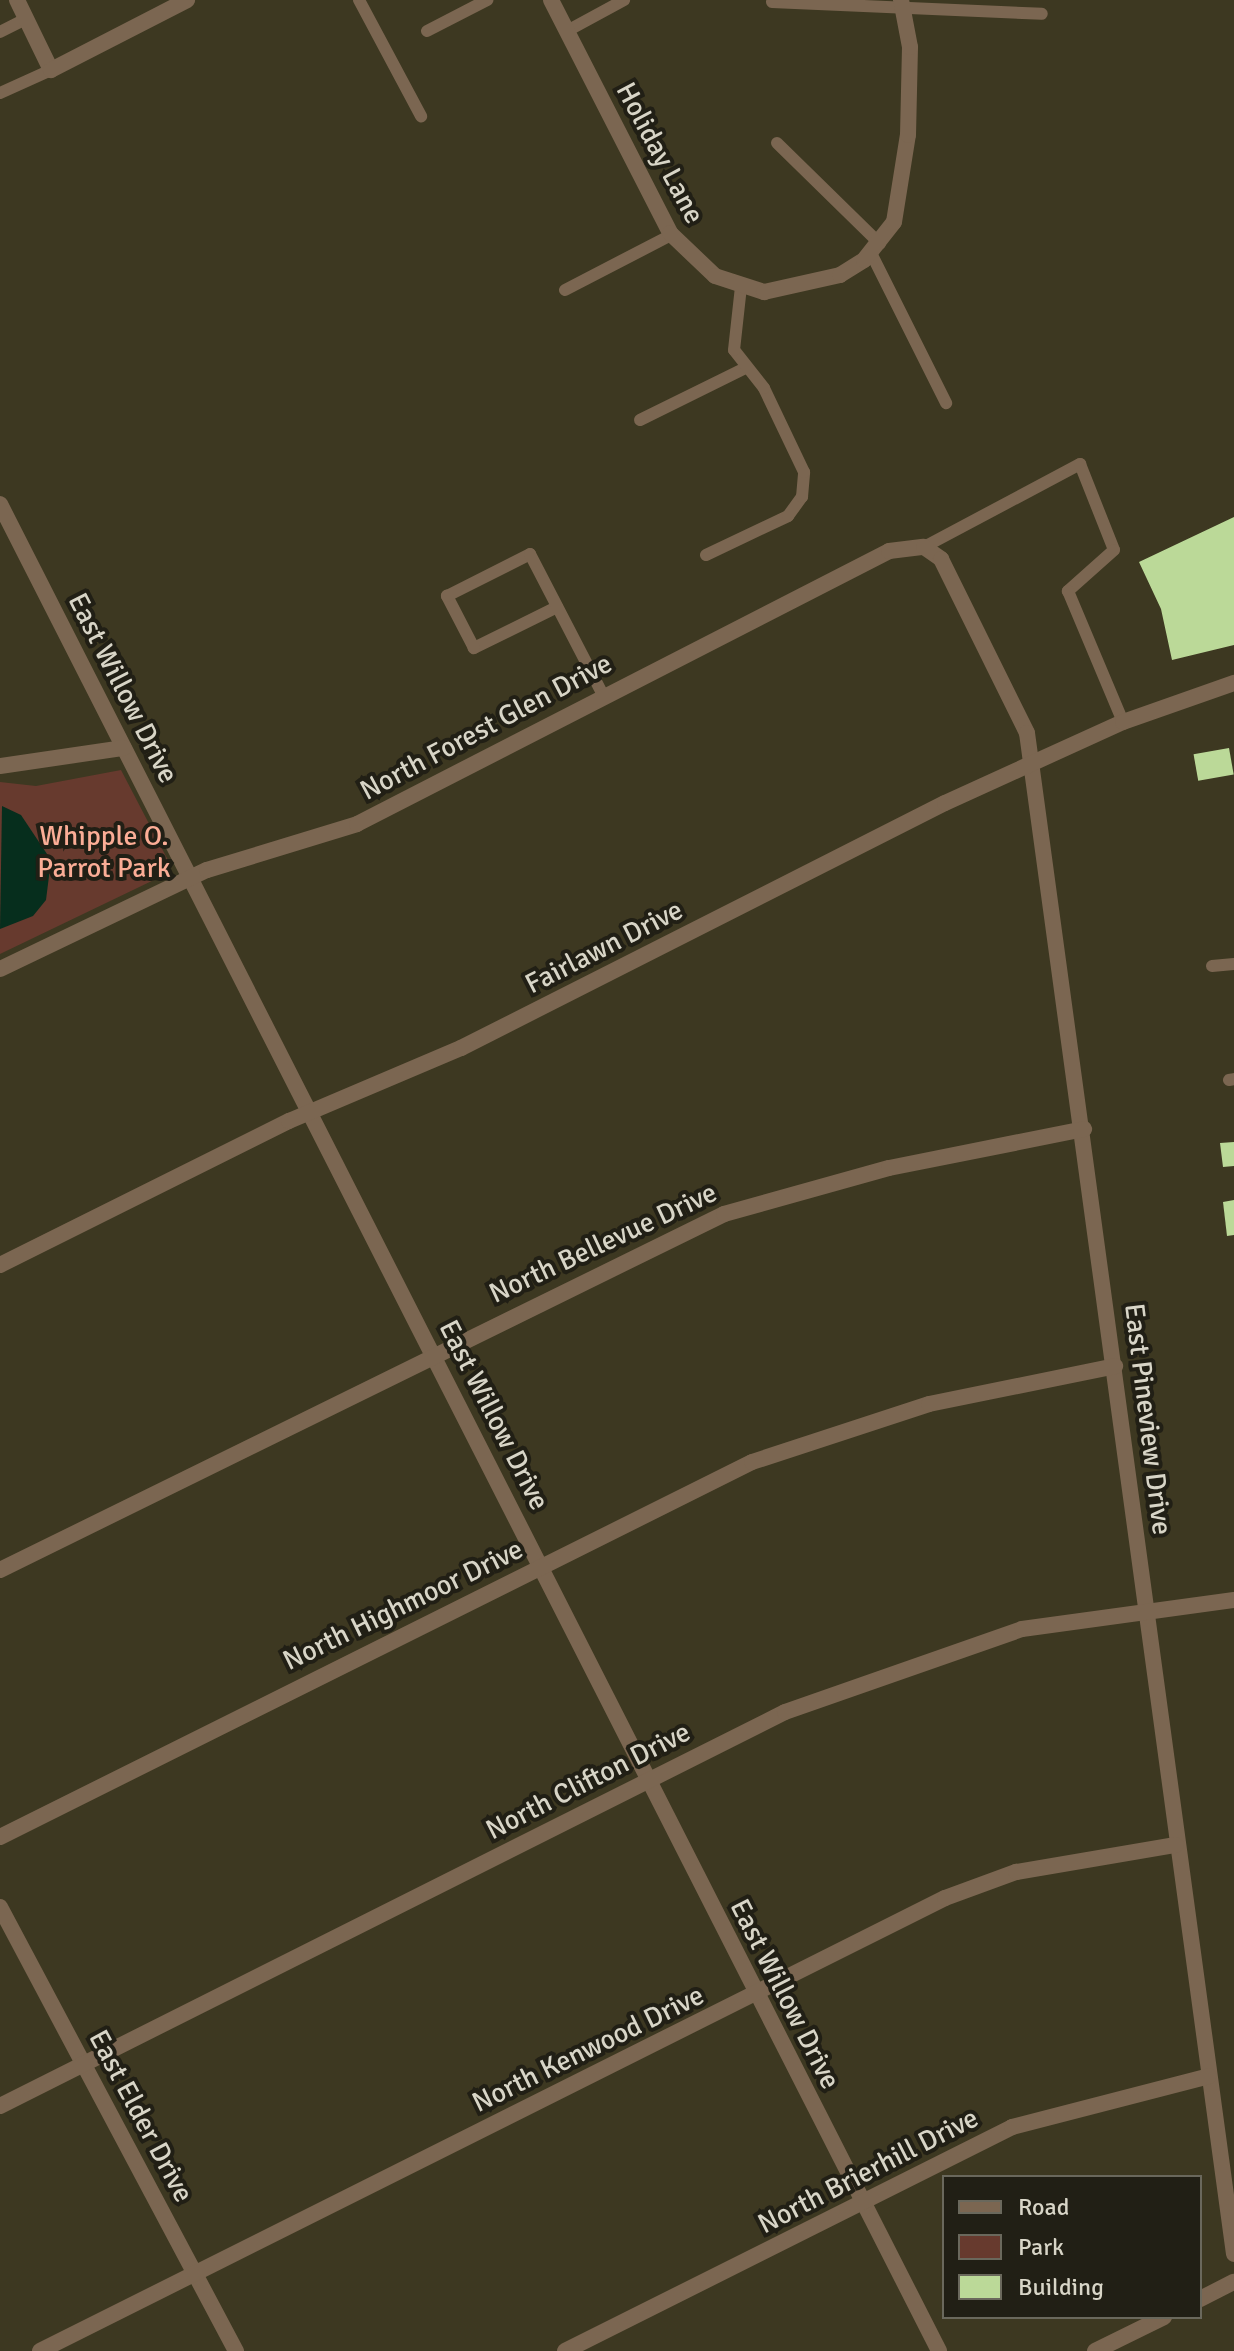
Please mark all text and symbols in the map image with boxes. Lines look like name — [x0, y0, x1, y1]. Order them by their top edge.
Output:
street label: Holiday Lane — [609, 77, 711, 229]
street label: East Willow Drive — [61, 587, 185, 789]
street label: North Forest Glen Drive — [354, 646, 618, 808]
park label: Whipple O. Parrot Park — [37, 819, 171, 885]
street label: Fairlawn Drive — [520, 893, 688, 1001]
street label: North Bellevue Drive — [484, 1176, 722, 1310]
street label: East Pineview Drive — [1117, 1301, 1179, 1537]
street label: East Willow Drive — [432, 1314, 556, 1516]
street label: North Highmoor Drive — [278, 1532, 528, 1678]
street label: North Clifton Drive — [480, 1715, 696, 1847]
street label: East Willow Drive — [723, 1893, 847, 2095]
street label: North Kenwood Drive — [467, 1978, 709, 2120]
street label: East Elder Drive — [82, 2024, 200, 2208]
street label: North Brierhill Drive — [752, 2101, 984, 2241]
legend — [942, 2175, 1202, 2319]
text: Road — [1018, 2192, 1069, 2222]
text: Park — [1018, 2232, 1064, 2262]
text: Building — [1018, 2272, 1104, 2302]

